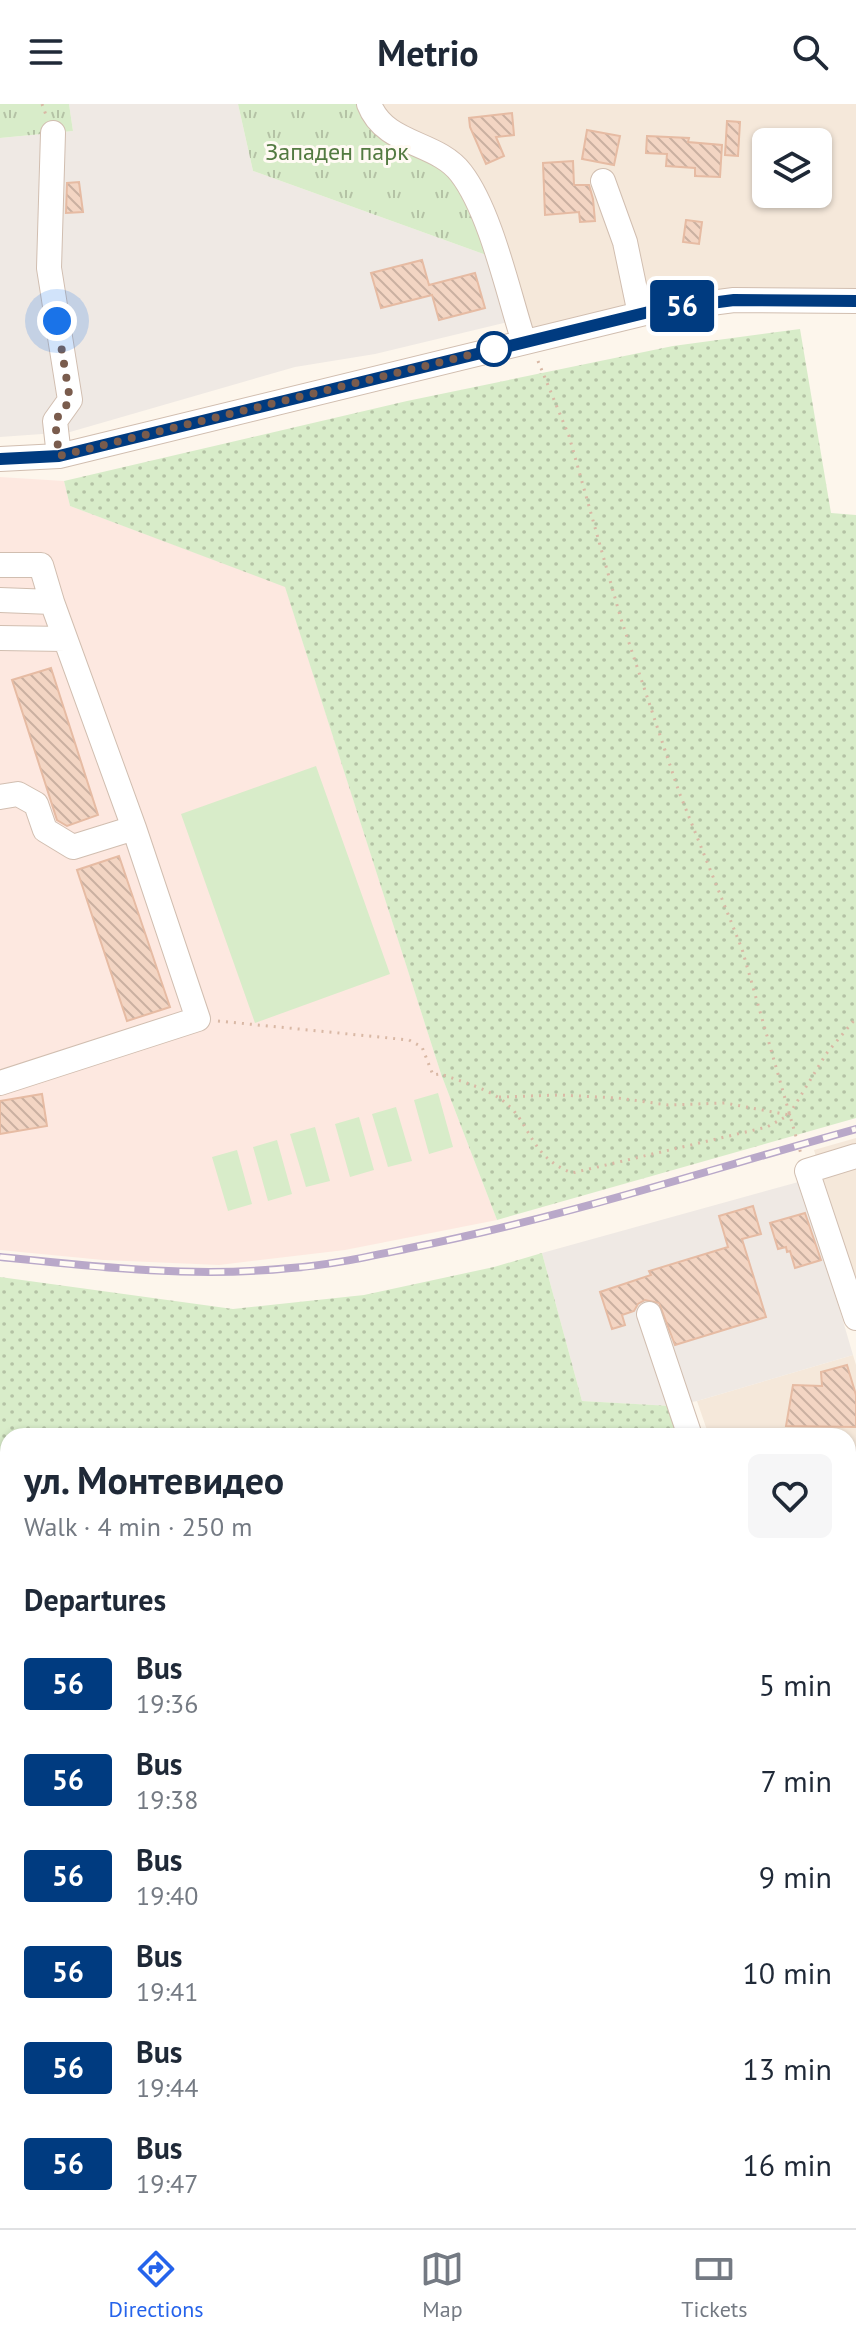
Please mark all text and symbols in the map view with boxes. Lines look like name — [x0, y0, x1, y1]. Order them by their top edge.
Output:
text: Metrio — [377, 29, 479, 76]
icon: menu — [24, 30, 68, 74]
icon: search — [788, 30, 832, 74]
map controls — [752, 128, 832, 208]
button: layers — [752, 128, 832, 208]
park label: Западен парк — [265, 136, 409, 167]
line badge: 56 — [646, 280, 718, 332]
text: 56 — [666, 287, 698, 324]
your location — [37, 301, 77, 341]
unlabelled marker — [477, 332, 511, 366]
button: heart — [748, 1454, 832, 1538]
text: ул. Монтевидео — [24, 1455, 284, 1504]
text: Walk · 4 min · 250 m — [24, 1510, 252, 1543]
text: Departures — [24, 1580, 166, 1619]
text: Bus — [136, 1648, 183, 1687]
text: 56 — [52, 1665, 84, 1702]
text: 5 min — [759, 1665, 832, 1704]
text: 19:36 — [136, 1687, 198, 1720]
text: Bus — [136, 1744, 183, 1783]
text: 56 — [52, 1761, 84, 1798]
text: 7 min — [760, 1761, 832, 1800]
text: 19:38 — [136, 1783, 198, 1816]
text: Bus — [136, 1840, 183, 1879]
text: 56 — [52, 1857, 84, 1894]
text: 9 min — [759, 1857, 832, 1896]
text: 19:40 — [136, 1879, 198, 1912]
text: Bus — [136, 1936, 183, 1975]
text: 56 — [52, 1953, 84, 1990]
text: 10 min — [742, 1953, 832, 1992]
text: 19:41 — [136, 1975, 198, 2008]
text: Bus — [136, 2032, 183, 2071]
text: 56 — [52, 2049, 84, 2086]
text: 13 min — [742, 2049, 832, 2088]
text: 19:44 — [136, 2071, 198, 2104]
text: Bus — [136, 2128, 183, 2167]
text: 56 — [52, 2145, 84, 2182]
text: 16 min — [742, 2145, 832, 2184]
text: 19:47 — [136, 2167, 198, 2200]
tab: Directions — [108, 2247, 204, 2323]
tab: Map — [420, 2247, 464, 2323]
tab: Tickets — [681, 2247, 748, 2323]

